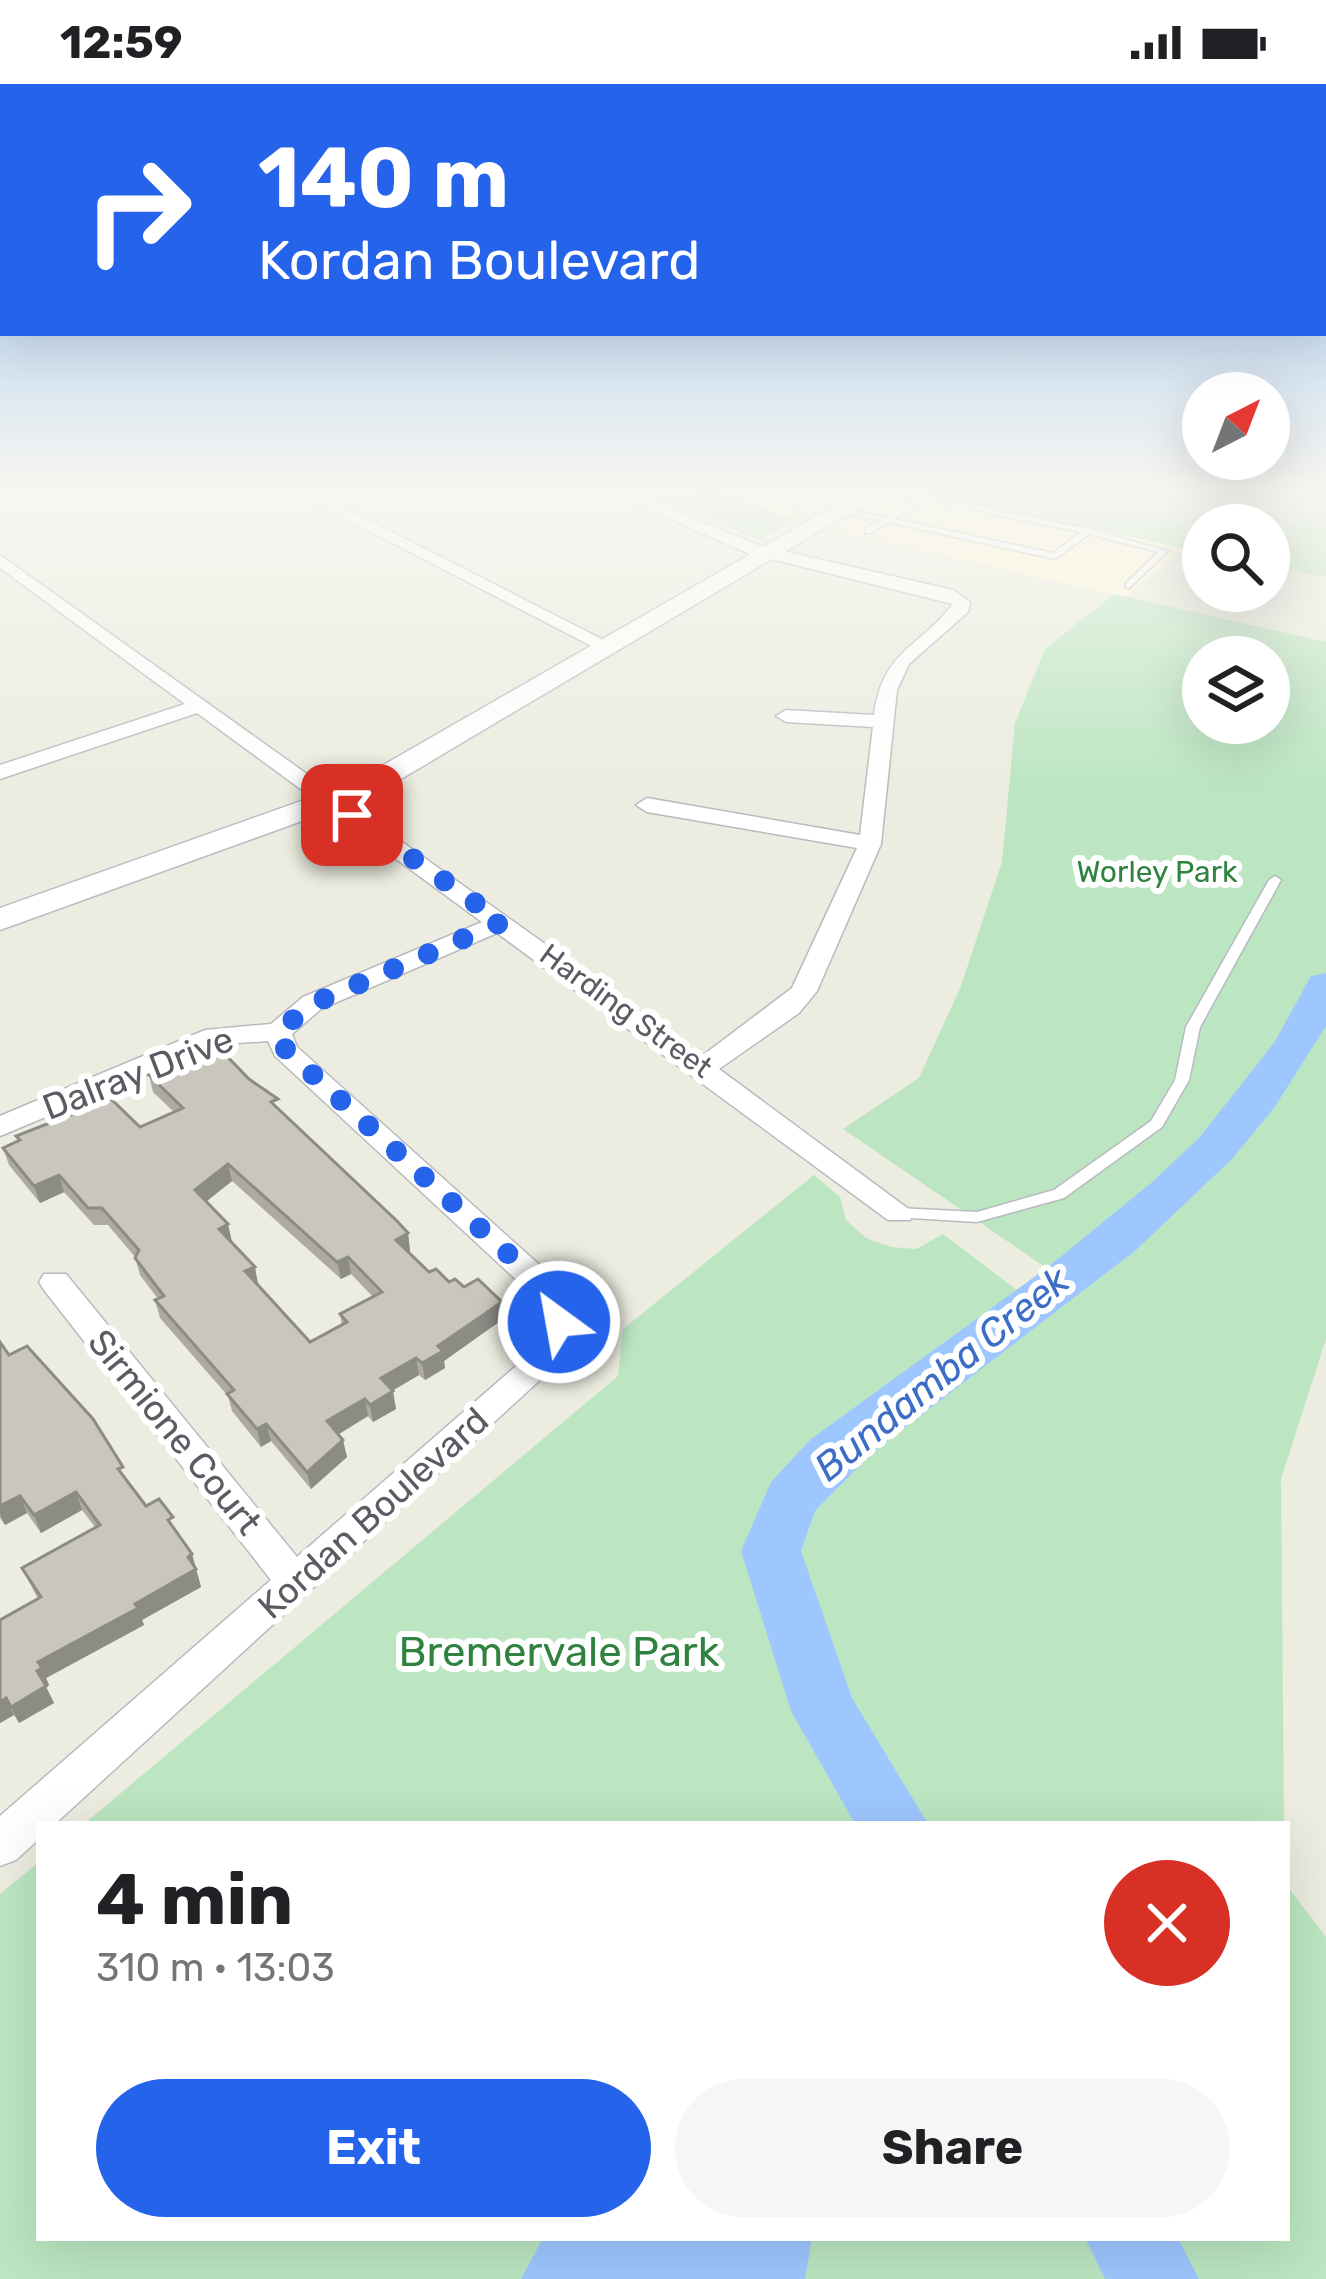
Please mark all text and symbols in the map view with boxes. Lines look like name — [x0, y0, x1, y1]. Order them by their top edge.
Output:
text: 12:59 — [60, 16, 183, 69]
text: 140 m — [258, 128, 509, 228]
icon: right — [60, 132, 216, 288]
text: Kordan Boulevard — [258, 229, 700, 293]
north arrow — [1182, 372, 1290, 480]
map controls — [1182, 372, 1290, 744]
button: search — [1182, 504, 1290, 612]
button: layers — [1182, 636, 1290, 744]
pin — [301, 764, 403, 866]
icon: arrive — [319, 782, 385, 848]
park label: Worley Park — [1076, 854, 1238, 890]
street label: Harding Street — [533, 936, 719, 1086]
street label: Dalray Drive — [37, 1017, 239, 1129]
water label: Bundamba Creek — [806, 1257, 1079, 1491]
position arrow — [496, 1259, 622, 1385]
street label: Sirmione Court — [79, 1321, 271, 1543]
street label: Kordan Boulevard — [249, 1398, 497, 1628]
park label: Bremervale Park — [399, 1627, 720, 1677]
text: 4 min — [96, 1857, 293, 1942]
button: close — [1104, 1860, 1230, 1986]
text: 310 m · 13:03 — [96, 1945, 335, 1991]
button: Exit — [96, 2079, 651, 2217]
button: Share — [675, 2079, 1230, 2217]

